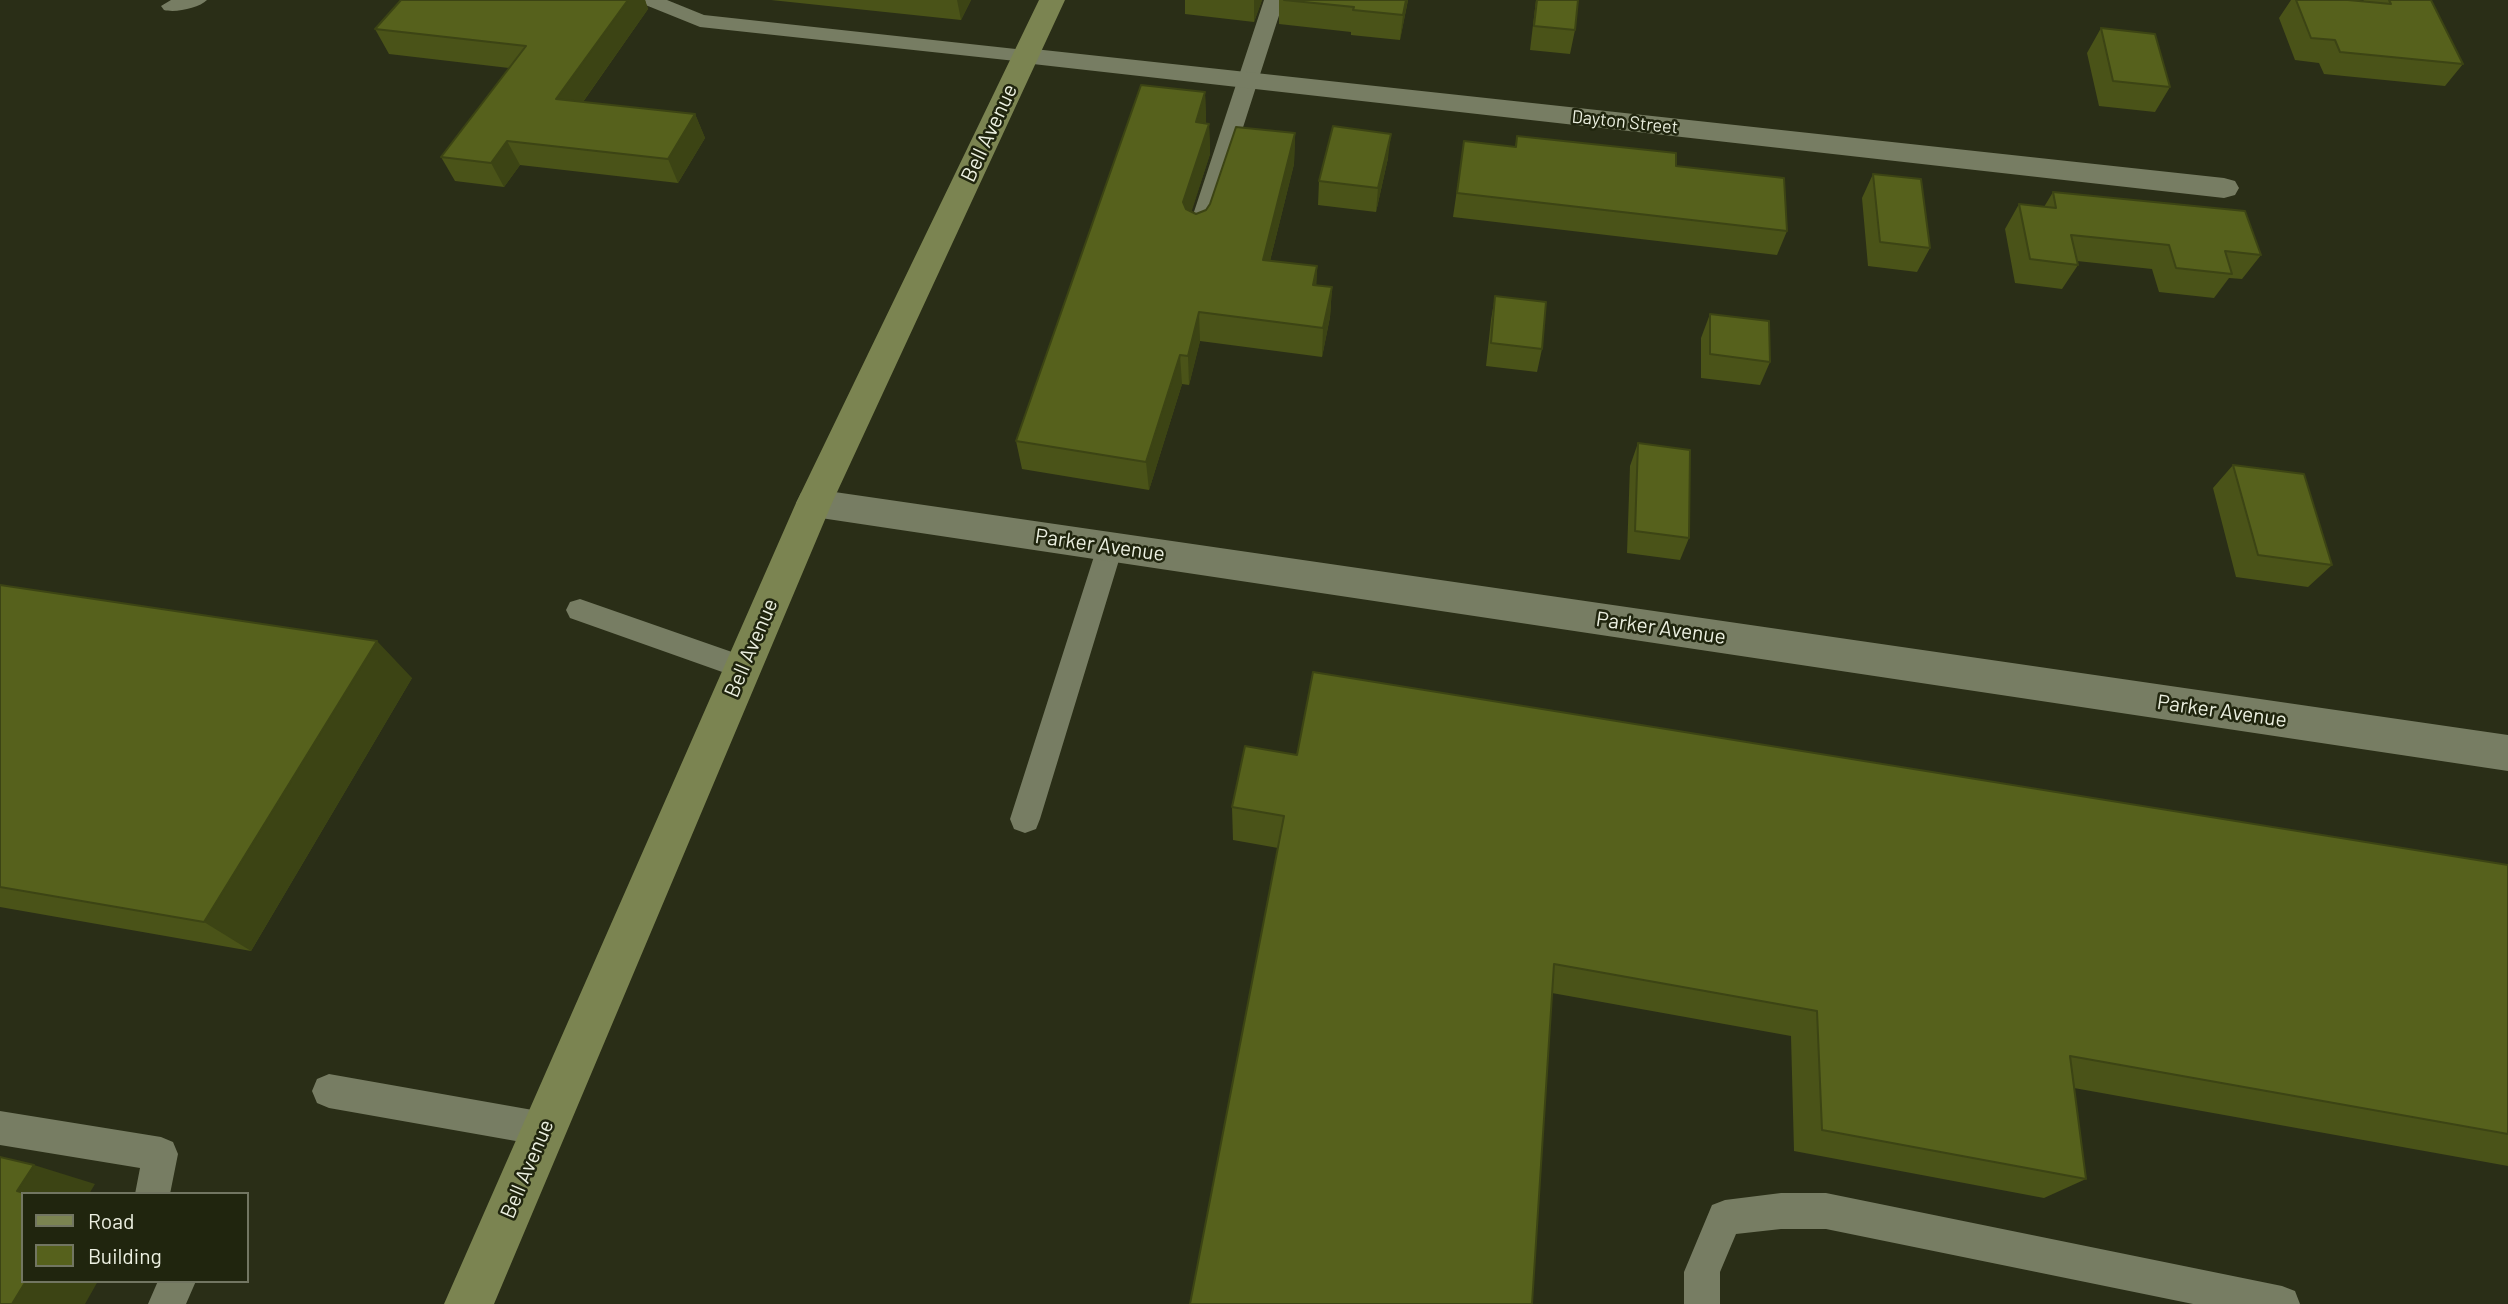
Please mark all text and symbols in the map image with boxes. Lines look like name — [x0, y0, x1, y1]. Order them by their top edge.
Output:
street label: Bell Avenue — [955, 80, 1023, 186]
street label: Dayton Street — [1571, 106, 1679, 138]
street label: Parker Avenue — [1034, 523, 1166, 567]
street label: Bell Avenue — [719, 595, 783, 701]
street label: Parker Avenue — [1595, 606, 1727, 650]
street label: Parker Avenue — [2156, 689, 2288, 733]
street label: Bell Avenue — [495, 1116, 559, 1222]
legend — [21, 1192, 248, 1283]
text: Road — [88, 1208, 134, 1233]
text: Building — [88, 1243, 162, 1268]

